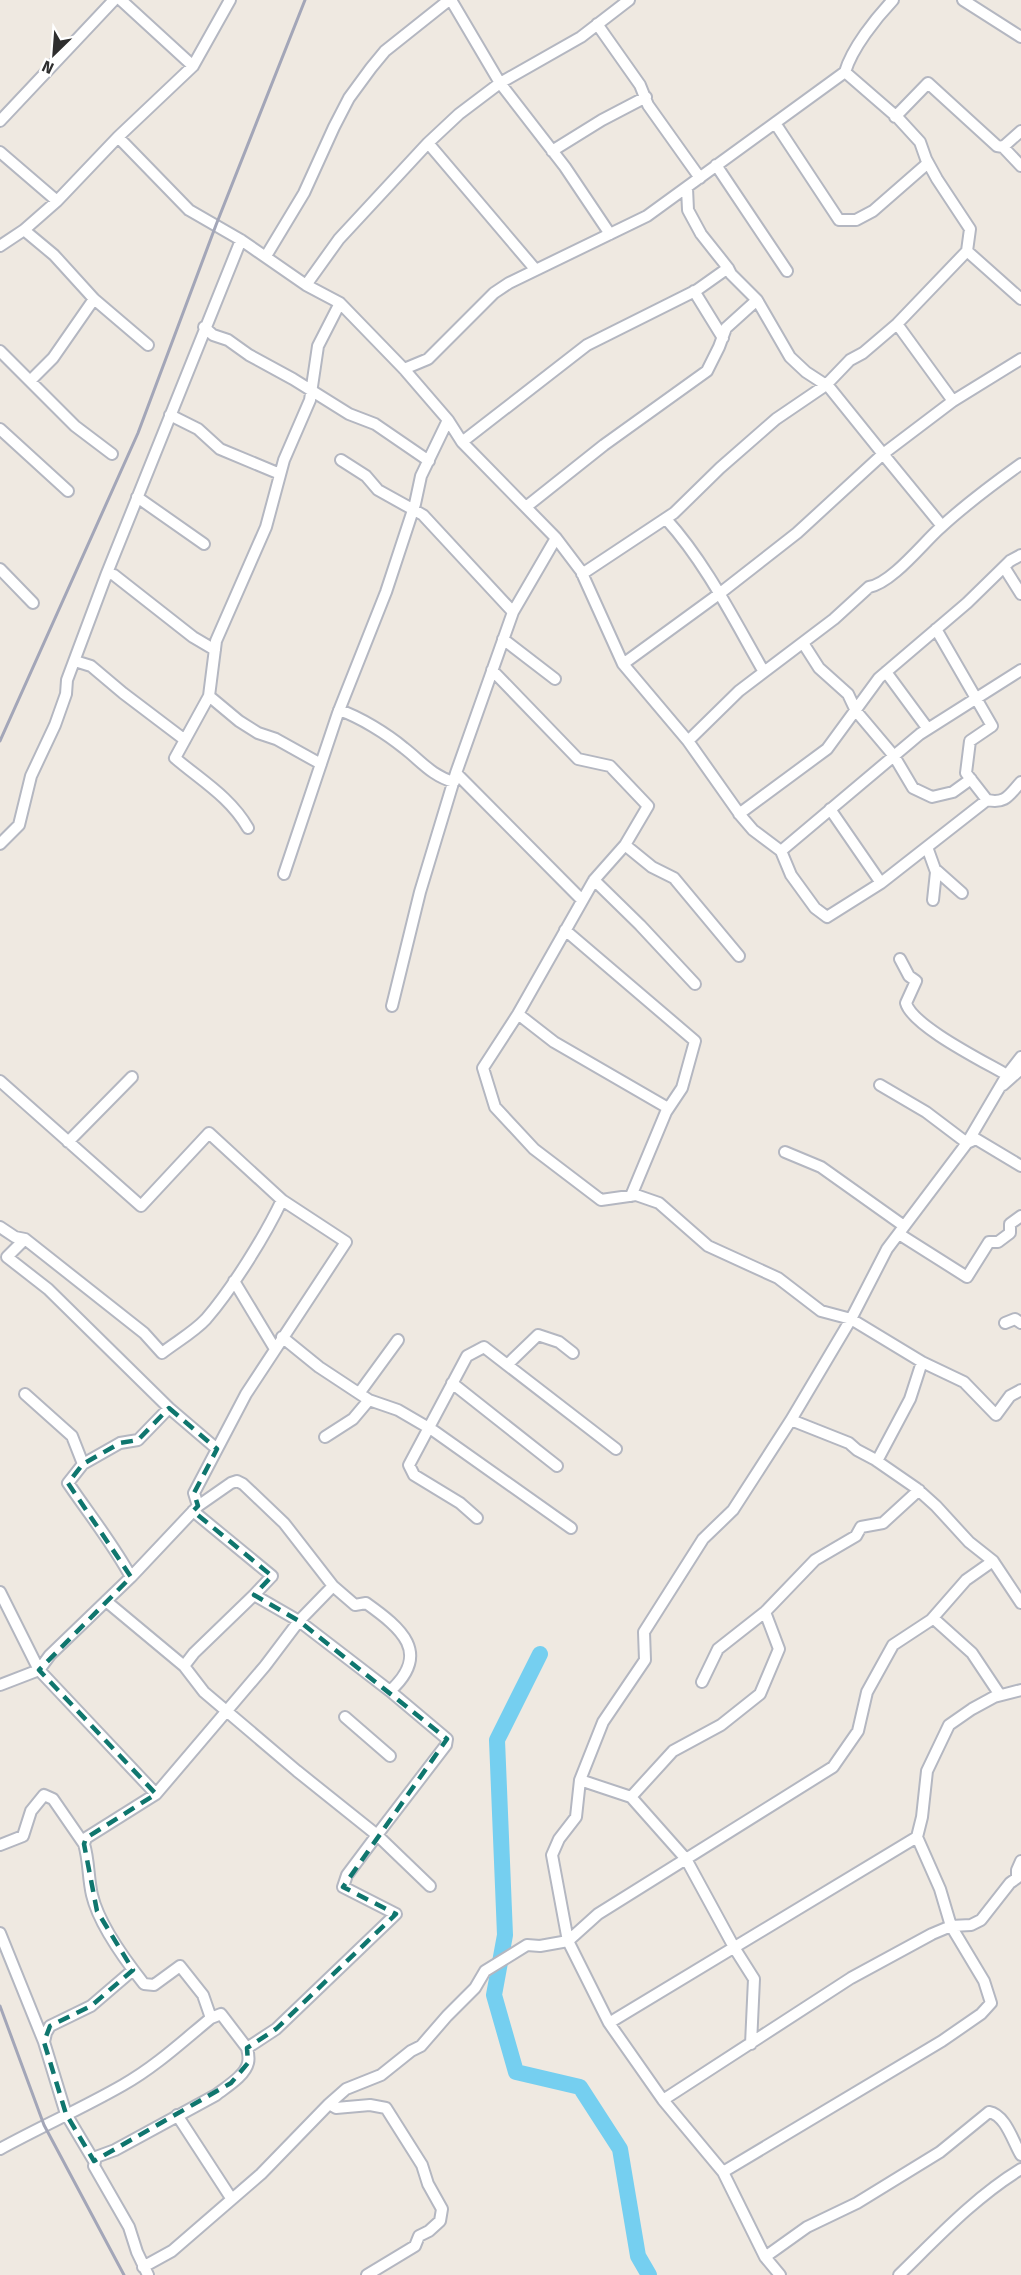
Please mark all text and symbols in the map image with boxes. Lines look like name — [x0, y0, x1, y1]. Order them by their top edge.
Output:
north arrow — [24, 24, 84, 84]
text: N — [39, 56, 57, 78]

